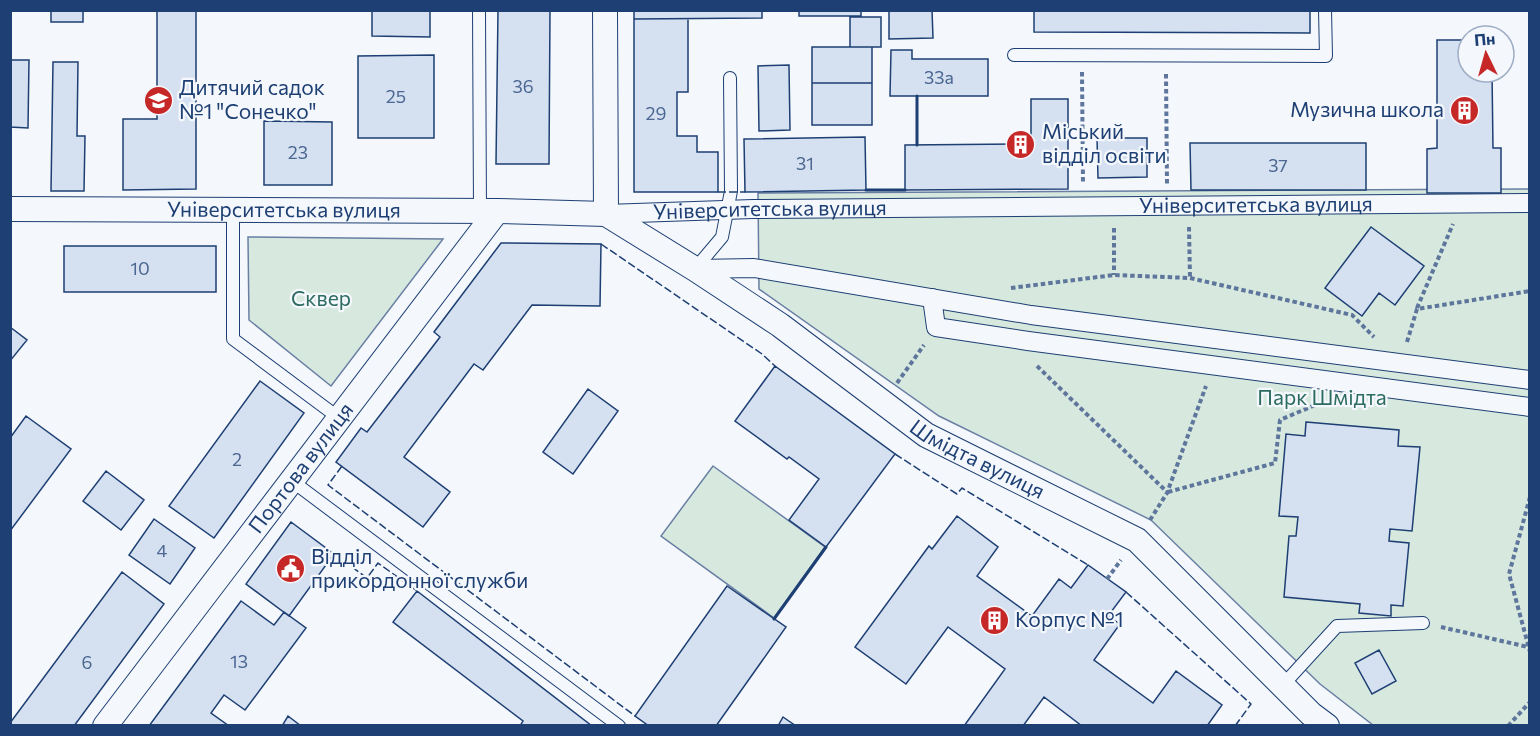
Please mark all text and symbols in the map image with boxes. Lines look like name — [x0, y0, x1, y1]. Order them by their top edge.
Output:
north arrow — [1456, 24, 1516, 84]
text: Пн — [1473, 28, 1496, 49]
house number: 33а — [924, 66, 954, 88]
place label: Дитячий садок №1 "Сонечко" — [179, 74, 325, 123]
house number: 36 — [512, 75, 534, 97]
school or university icon: Дитячий садок №1 "Сонечко" — [142, 84, 174, 116]
house number: 25 — [386, 85, 406, 107]
building icon: Музична школа — [1449, 94, 1481, 126]
place label: Музична школа — [1290, 96, 1444, 121]
house number: 29 — [646, 102, 666, 124]
place label: Міський відділ освіти — [1042, 118, 1167, 167]
building icon: Міський відділ освіти — [1005, 128, 1037, 160]
house number: 23 — [288, 141, 308, 163]
house number: 31 — [796, 152, 814, 174]
house number: 37 — [1268, 154, 1288, 176]
street label: Університетська вулиця — [1139, 190, 1373, 217]
street label: Університетська вулиця — [653, 194, 887, 223]
street label: Університетська вулиця — [167, 196, 401, 222]
house number: 10 — [130, 257, 150, 279]
park label: Сквер — [291, 285, 351, 310]
park label: Парк Шмідта — [1257, 384, 1387, 409]
street label: Портова вулиця — [242, 397, 358, 537]
street label: Шмідта вулиця — [906, 413, 1049, 503]
house number: 2 — [232, 448, 242, 470]
house number: 4 — [157, 539, 168, 561]
place label: Відділ прикордонної служби — [311, 543, 528, 592]
public building icon: Відділ прикордонної служби — [274, 553, 306, 585]
building icon: Корпус №1 — [978, 604, 1010, 636]
place label: Корпус №1 — [1015, 606, 1124, 631]
house number: 13 — [230, 650, 248, 672]
house number: 6 — [82, 651, 92, 673]

